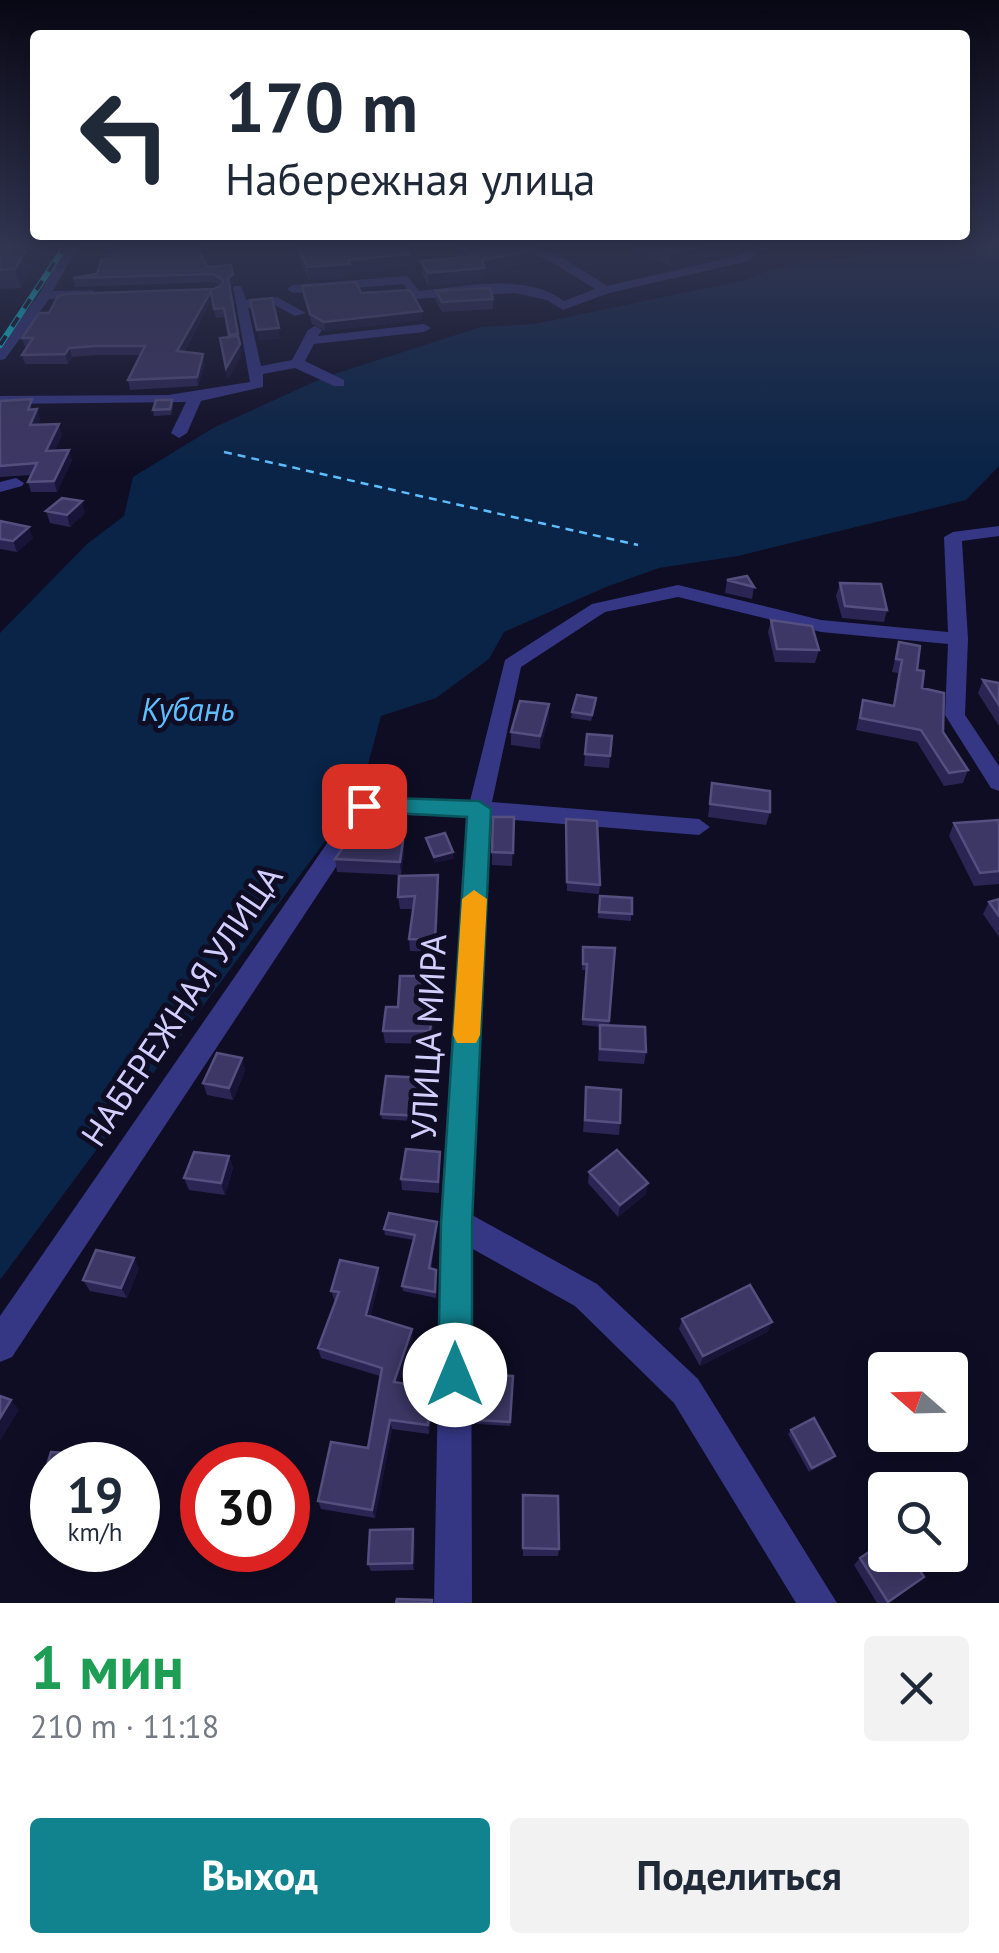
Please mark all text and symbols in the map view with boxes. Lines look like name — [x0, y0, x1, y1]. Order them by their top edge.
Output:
text: 170 m — [225, 61, 418, 151]
icon: left — [60, 70, 190, 200]
text: Набережная улица — [225, 149, 596, 207]
water label: Кубань — [141, 688, 235, 730]
pin — [322, 764, 407, 849]
icon: arrive — [337, 779, 392, 834]
street label: НАБЕРЕЖНАЯ УЛИЦА — [70, 856, 293, 1155]
street label: УЛИЦА МИРА — [400, 932, 456, 1141]
position arrow — [403, 1323, 507, 1427]
north arrow — [868, 1352, 968, 1452]
map controls — [868, 1352, 968, 1572]
speed limit sign: 30 — [180, 1442, 310, 1572]
text: 19 — [67, 1462, 123, 1527]
button: search — [868, 1472, 968, 1572]
text: km/h — [68, 1516, 122, 1548]
text: 1 мин — [30, 1628, 184, 1706]
button: close — [864, 1636, 969, 1741]
text: 210 m · 11:18 — [30, 1705, 219, 1747]
button: Выход — [30, 1818, 490, 1933]
button: Поделиться — [510, 1818, 969, 1933]

